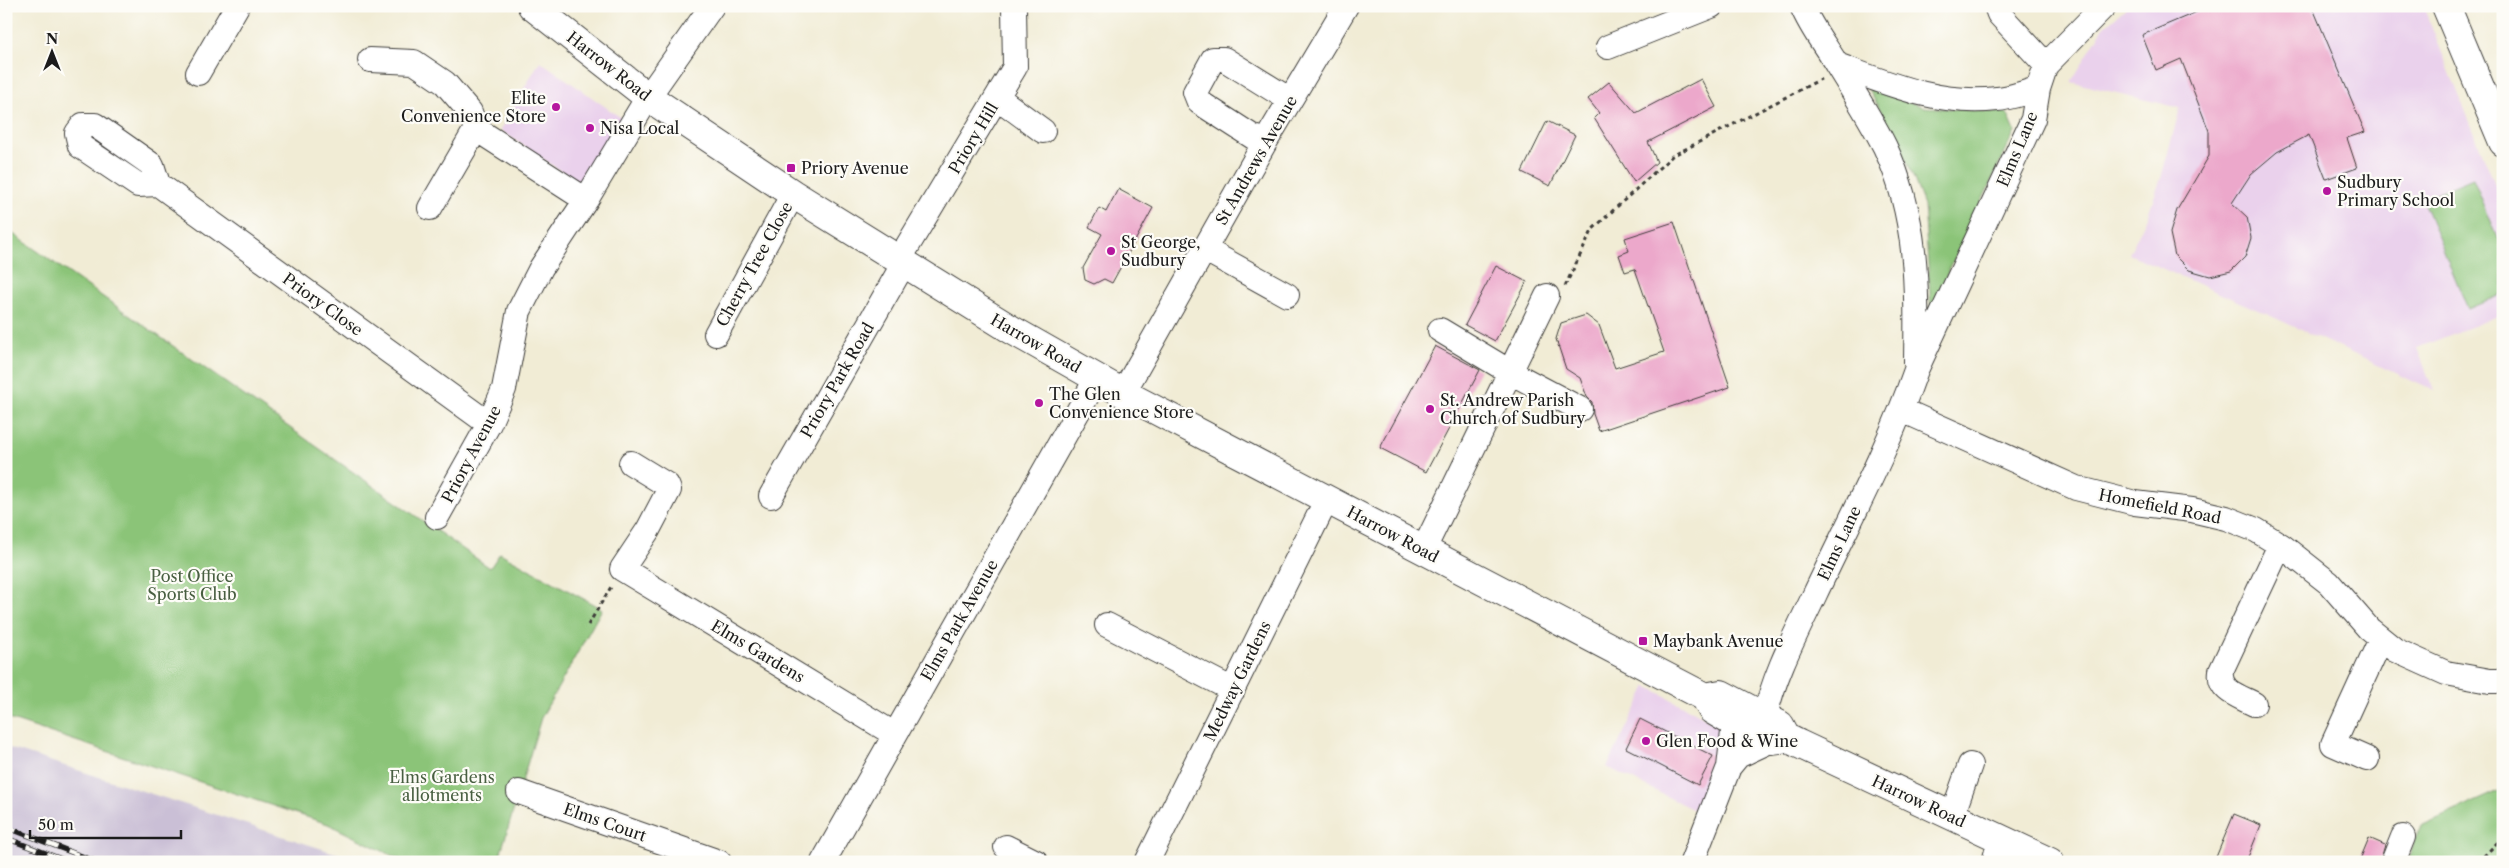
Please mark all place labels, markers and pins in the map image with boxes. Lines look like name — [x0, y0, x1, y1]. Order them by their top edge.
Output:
place label: Elite Convenience Store — [401, 88, 546, 126]
marker: Elite Convenience Store — [550, 101, 562, 113]
place label: Nisa Local — [600, 118, 680, 138]
marker: Nisa Local — [584, 122, 596, 134]
place label: Priory Avenue — [801, 158, 909, 178]
marker: Priory Avenue — [785, 162, 797, 174]
place label: Sudbury Primary School — [2337, 172, 2455, 210]
marker: Sudbury Primary School — [2321, 185, 2333, 197]
place label: St George, Sudbury — [1121, 232, 1200, 270]
marker: St George, Sudbury — [1105, 245, 1117, 257]
place label: The Glen Convenience Store — [1049, 384, 1194, 422]
place label: St. Andrew Parish Church of Sudbury — [1440, 390, 1587, 428]
marker: The Glen Convenience Store — [1033, 397, 1045, 409]
marker: St. Andrew Parish Church of Sudbury — [1424, 403, 1436, 415]
place label: Maybank Avenue — [1653, 631, 1784, 651]
marker: Maybank Avenue — [1637, 635, 1649, 647]
place label: Glen Food & Wine — [1656, 731, 1798, 751]
marker: Glen Food & Wine — [1640, 735, 1652, 747]

